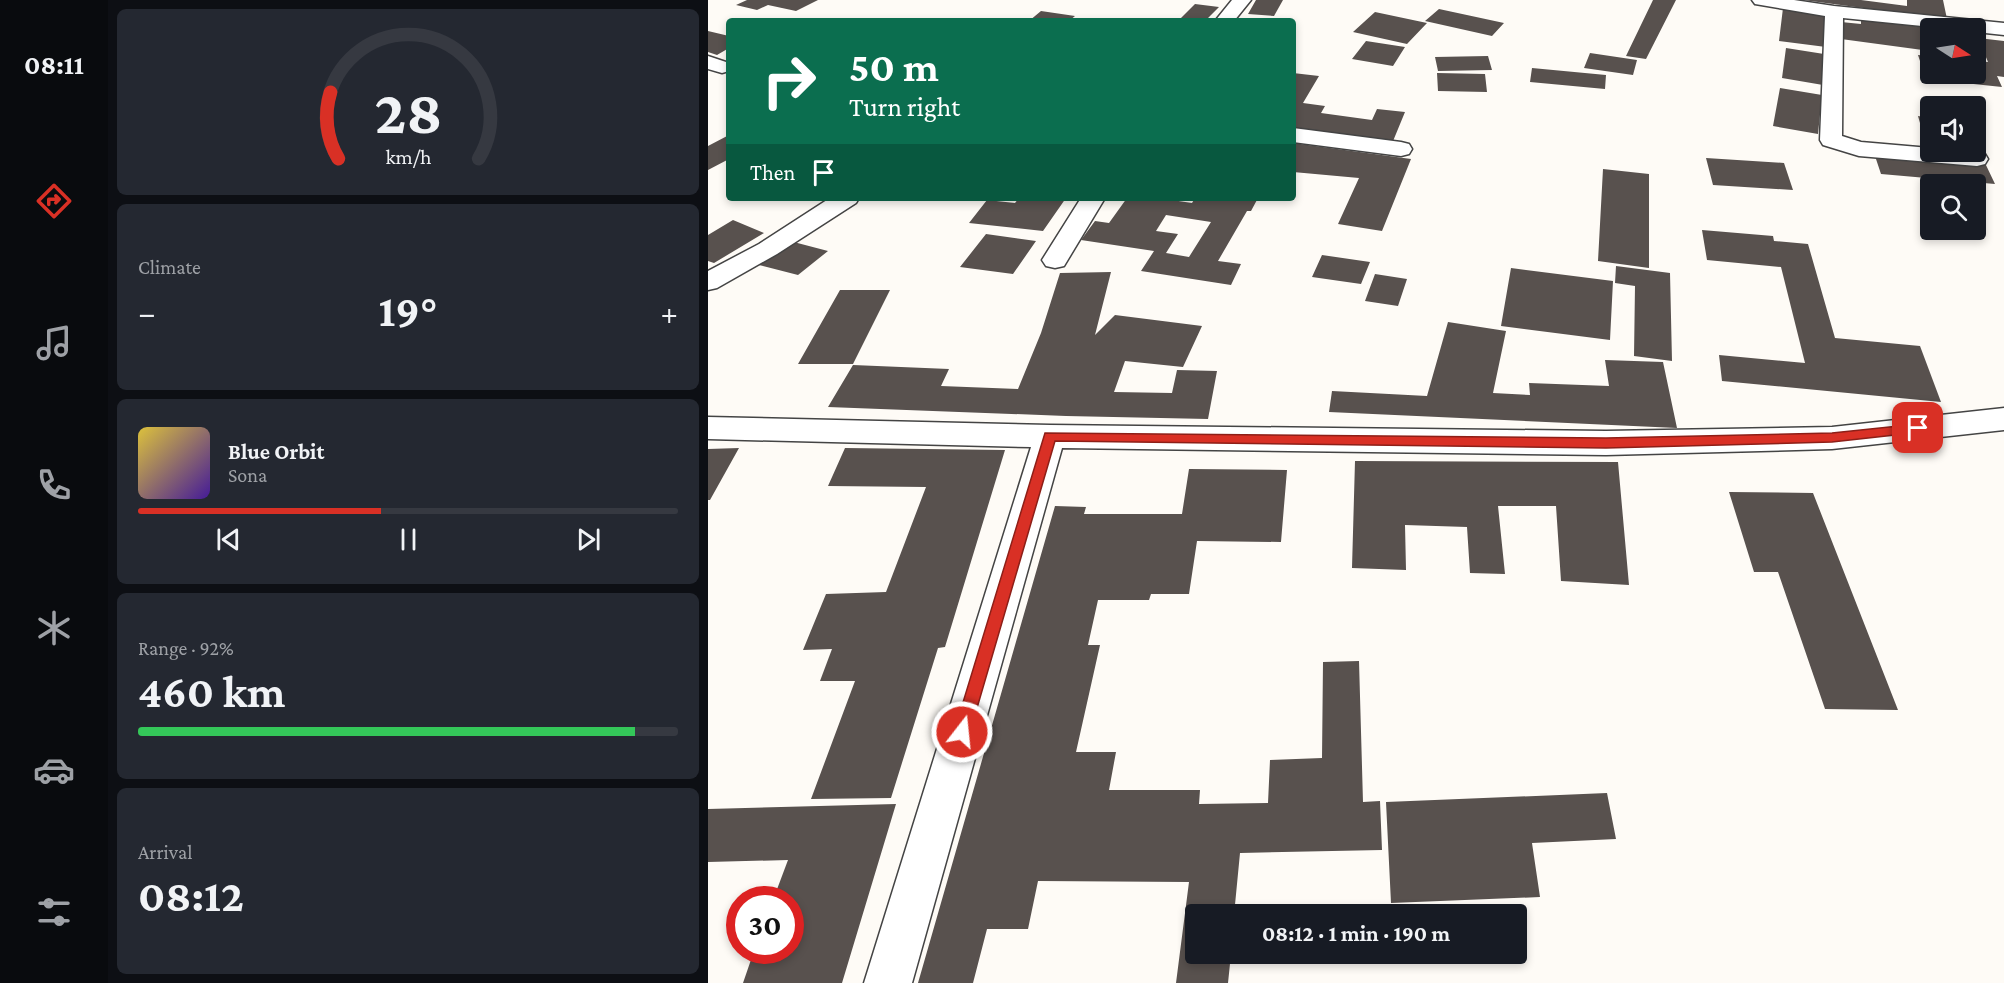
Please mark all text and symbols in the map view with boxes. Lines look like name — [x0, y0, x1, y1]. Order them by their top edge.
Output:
north arrow — [1920, 18, 1986, 84]
map controls — [1920, 18, 1986, 240]
icon: right — [750, 42, 828, 120]
text: 50 m — [849, 43, 939, 90]
text: 08:11 — [24, 50, 84, 80]
text: 28 — [374, 77, 442, 146]
text: Turn right — [849, 92, 960, 122]
button: sound — [1920, 96, 1986, 162]
text: km/h — [385, 145, 432, 169]
icon: arrive — [807, 156, 840, 189]
text: Then — [750, 160, 795, 185]
button: search — [1920, 174, 1986, 240]
icon: directions — [33, 180, 75, 222]
text: Climate — [138, 256, 201, 278]
text: 19° — [379, 286, 437, 336]
text: − — [138, 294, 155, 331]
text: + — [661, 294, 678, 331]
icon: music — [33, 322, 75, 364]
pin — [1892, 402, 1943, 453]
icon: arrive — [1901, 411, 1934, 444]
text: Blue Orbit — [228, 439, 324, 464]
icon: phone — [33, 464, 75, 506]
text: Sona — [228, 464, 267, 486]
icon: previous — [212, 523, 245, 556]
icon: pause — [392, 523, 425, 556]
icon: next — [572, 523, 605, 556]
icon: climate — [33, 607, 75, 649]
text: Range · 92% — [138, 637, 234, 659]
text: 460 km — [138, 667, 285, 717]
position arrow — [930, 700, 994, 764]
icon: car — [33, 749, 75, 791]
text: Arrival — [138, 841, 192, 863]
text: 08:12 — [138, 871, 244, 921]
speed limit sign: 30 — [726, 886, 804, 964]
icon: filters — [33, 891, 75, 933]
text: 08:12 · 1 min · 190 m — [1262, 921, 1450, 946]

